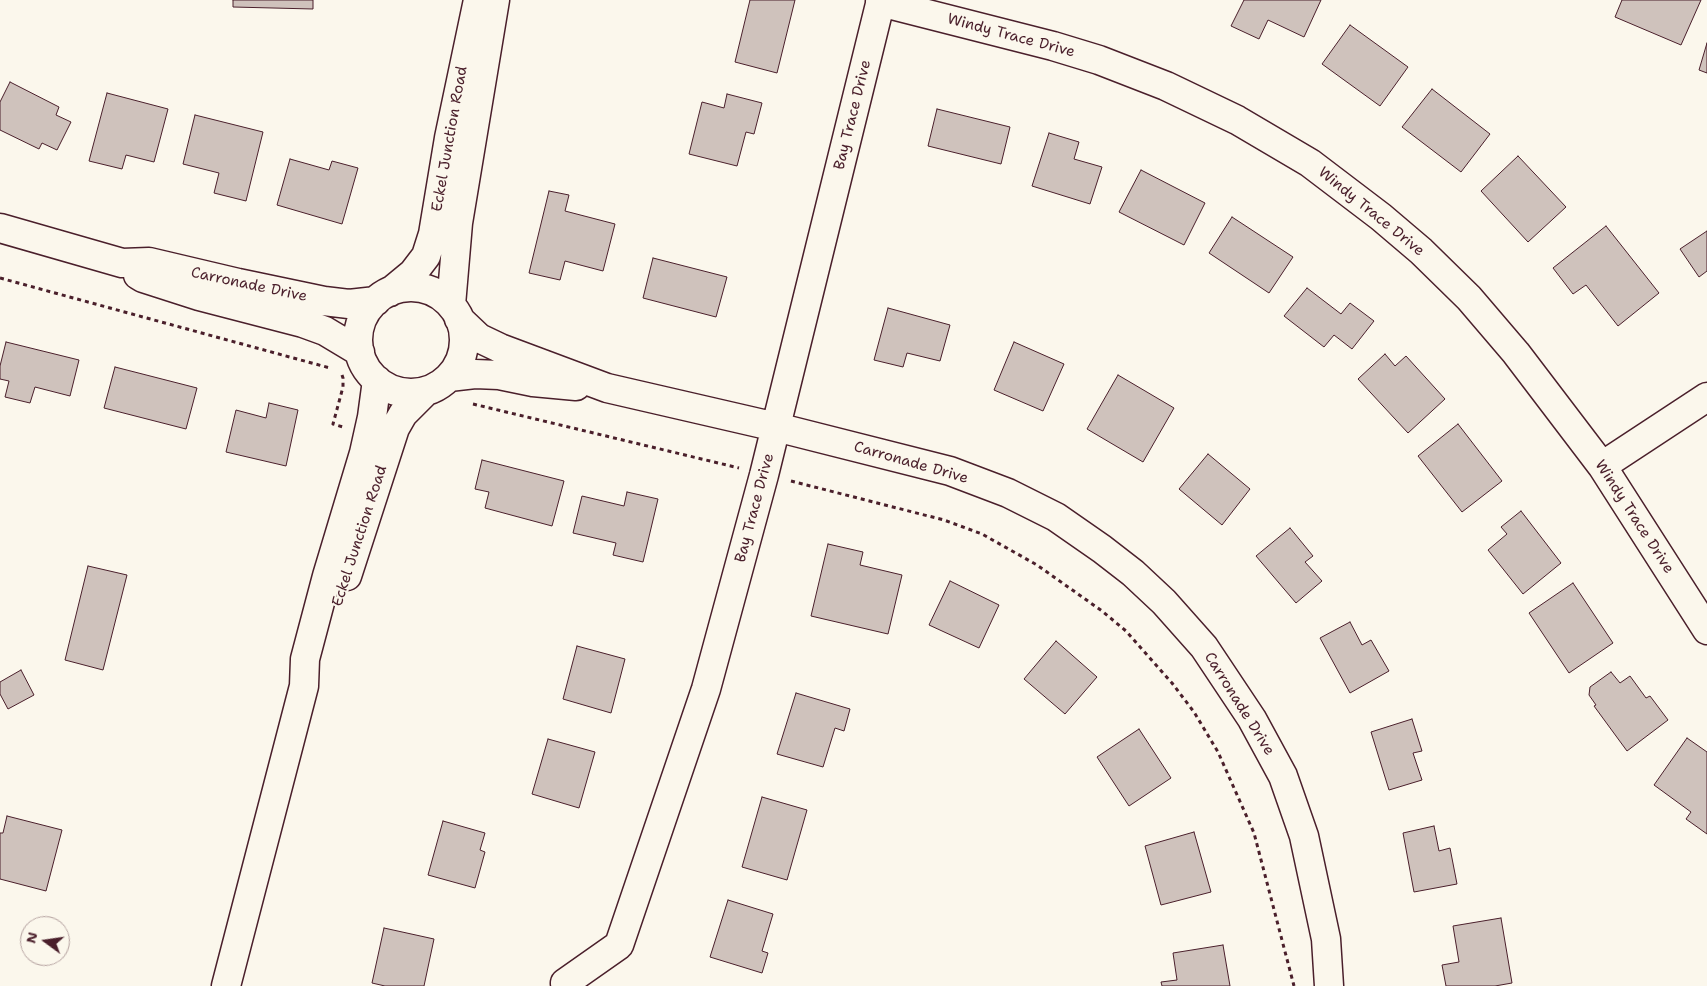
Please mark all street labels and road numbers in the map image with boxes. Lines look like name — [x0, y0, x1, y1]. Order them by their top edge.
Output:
street label: Windy Trace Drive — [945, 10, 1077, 62]
street label: Bay Trace Drive — [831, 58, 875, 172]
street label: Eckel Junction Road — [428, 65, 472, 213]
street label: Windy Trace Drive — [1314, 164, 1428, 260]
street label: Carronade Drive — [189, 264, 309, 306]
street label: Carronade Drive — [852, 438, 970, 488]
street label: Bay Trace Drive — [732, 451, 778, 565]
street label: Windy Trace Drive — [1591, 457, 1677, 577]
street label: Eckel Junction Road — [329, 463, 391, 609]
street label: Carronade Drive — [1200, 649, 1278, 759]

